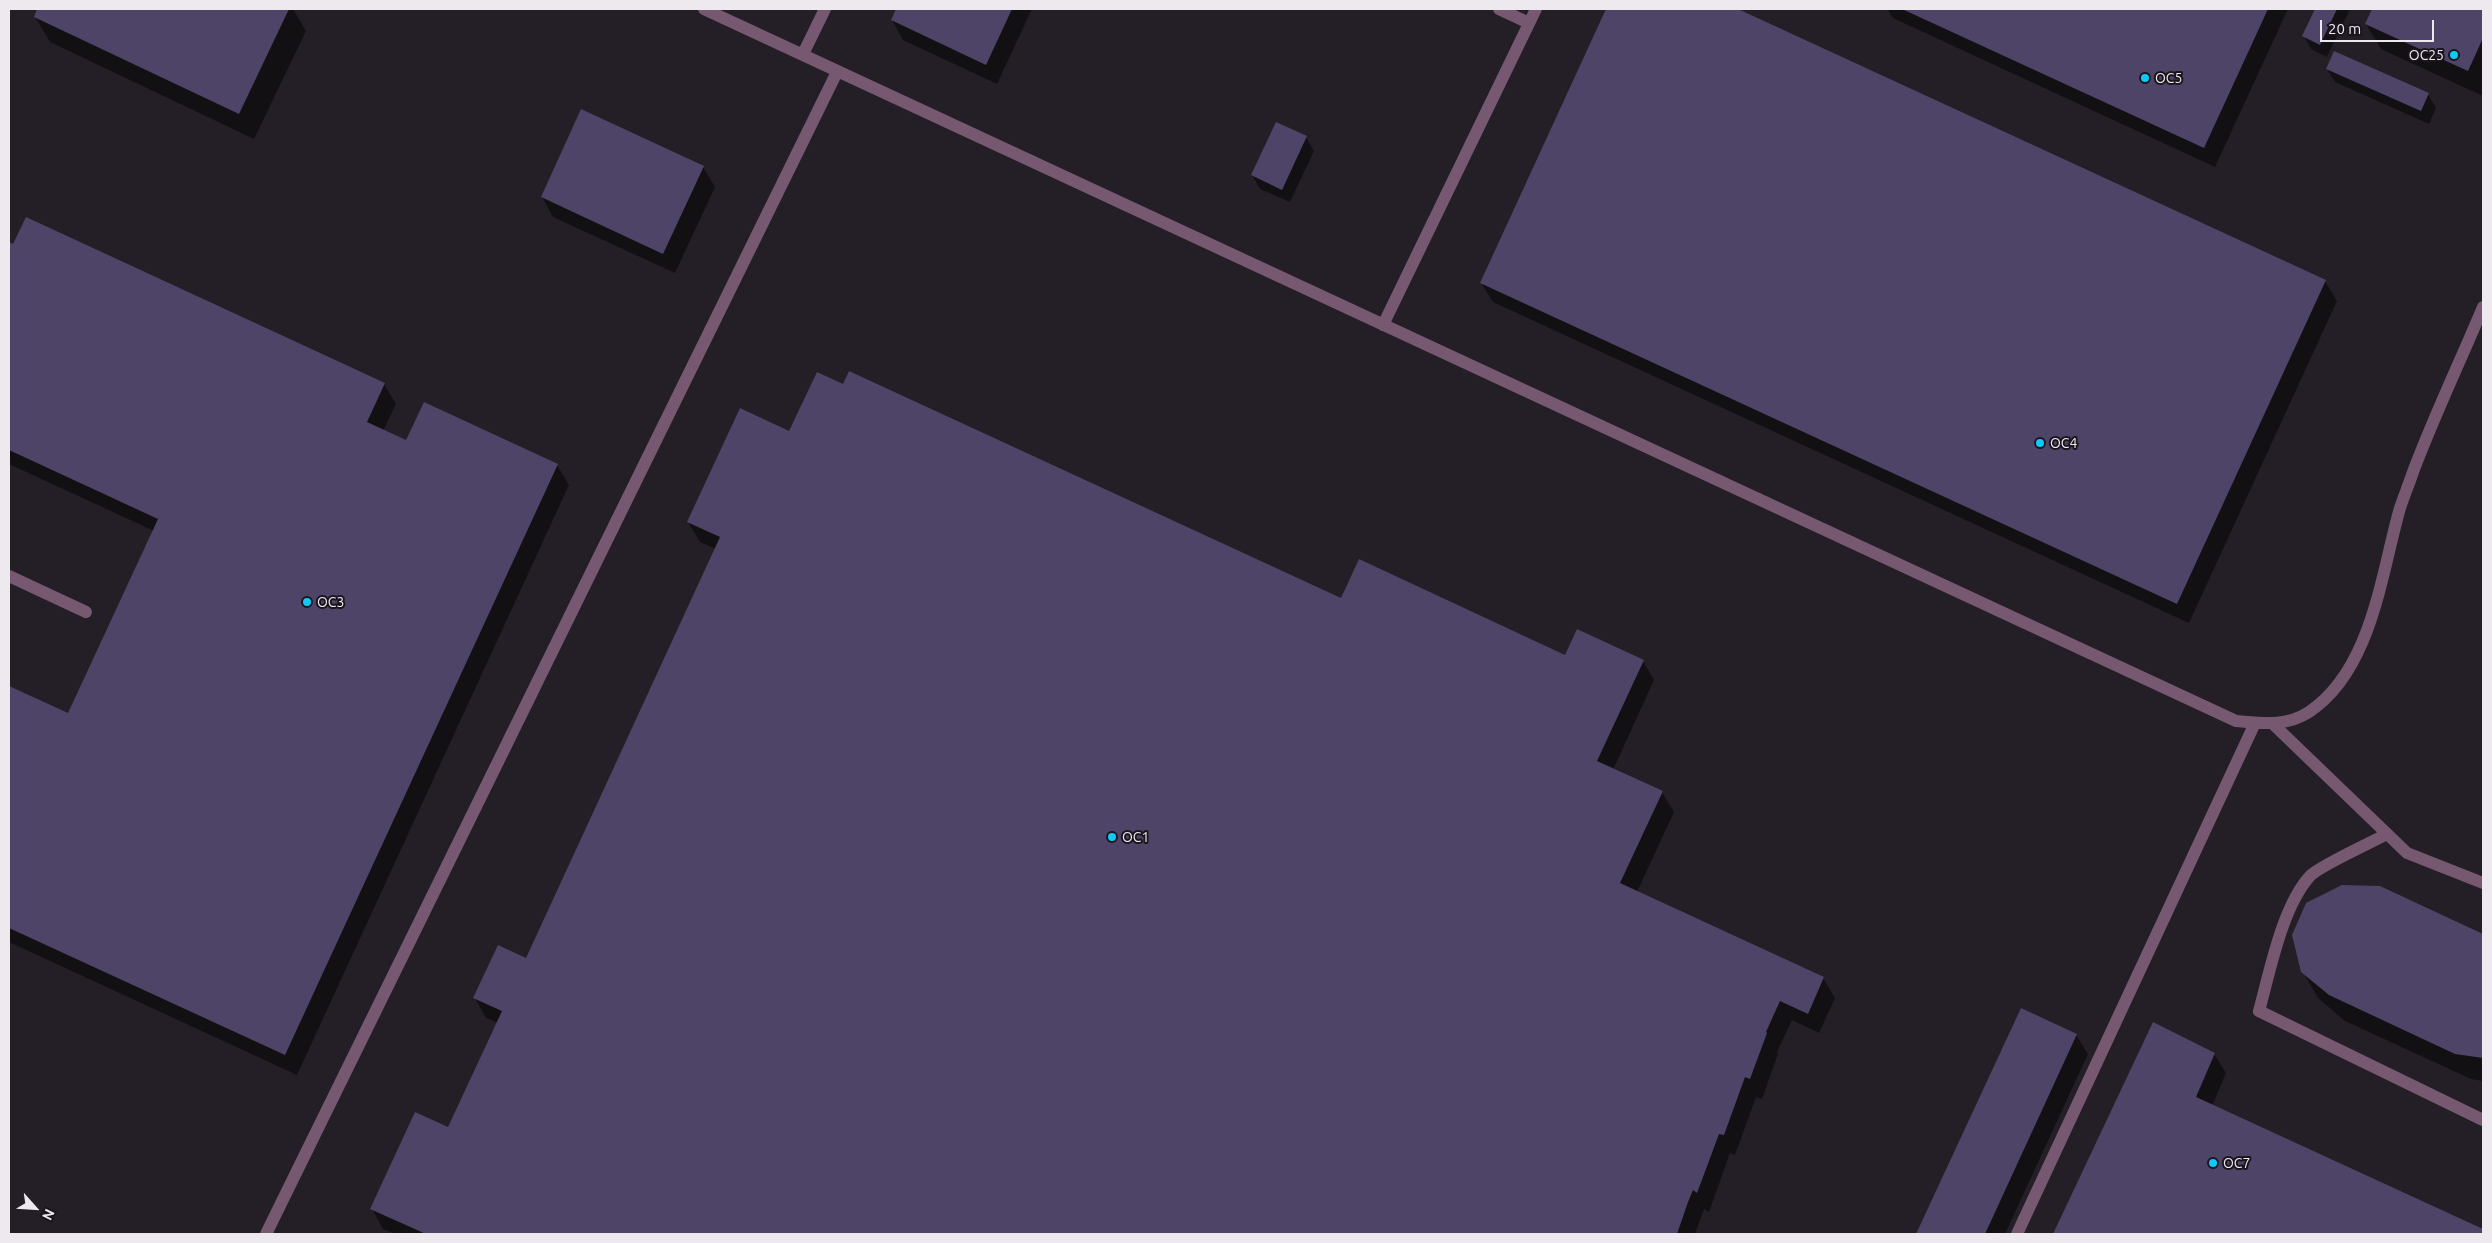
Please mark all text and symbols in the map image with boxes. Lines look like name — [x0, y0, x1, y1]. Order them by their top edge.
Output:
scale bar — [2322, 10, 2436, 42]
text: 20 m — [2328, 20, 2361, 37]
place label: OC25 — [2409, 47, 2444, 63]
marker: OC25 — [2448, 49, 2460, 61]
place label: OC5 — [2155, 70, 2182, 86]
marker: OC5 — [2139, 72, 2151, 84]
place label: OC4 — [2050, 435, 2077, 451]
marker: OC4 — [2034, 437, 2046, 449]
place label: OC3 — [317, 594, 344, 610]
marker: OC3 — [301, 596, 313, 608]
place label: OC1 — [1122, 829, 1149, 845]
marker: OC1 — [1106, 831, 1118, 843]
place label: OC7 — [2223, 1155, 2250, 1171]
marker: OC7 — [2207, 1157, 2219, 1169]
north arrow — [10, 1183, 60, 1233]
text: N — [39, 1206, 58, 1223]

